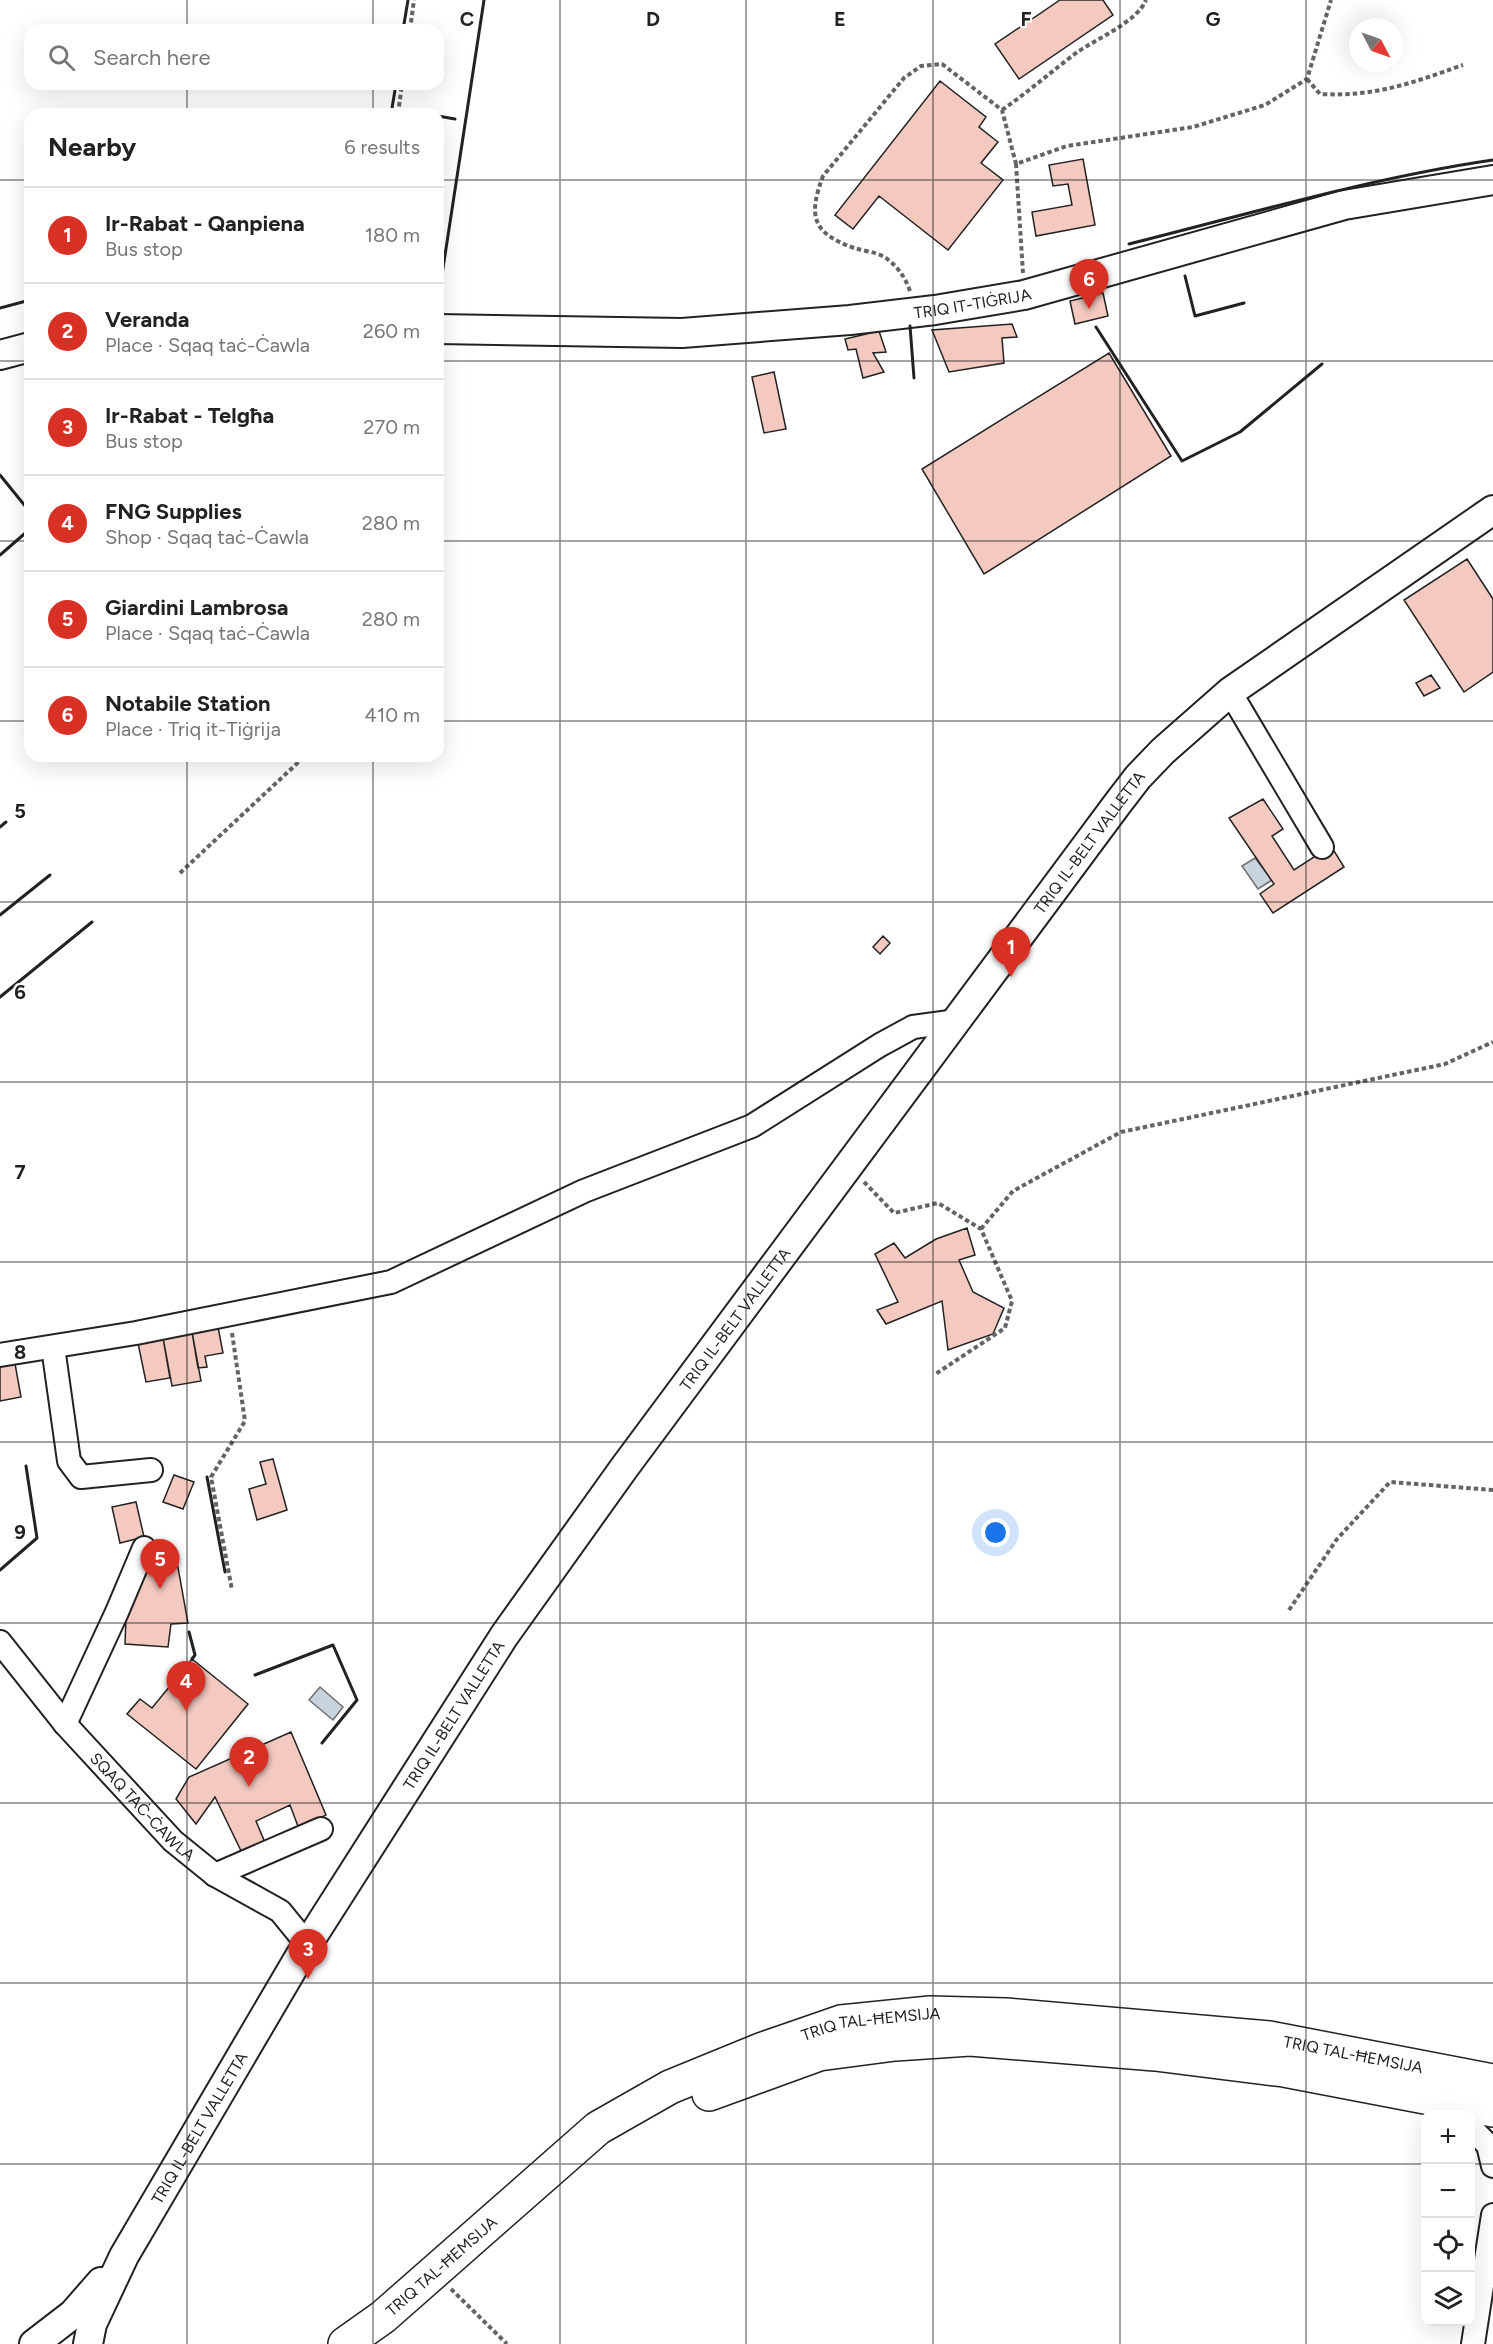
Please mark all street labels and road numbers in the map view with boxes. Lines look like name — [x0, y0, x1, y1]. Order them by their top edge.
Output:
street label: TRIQ IT-TIĠRIJA — [913, 284, 1033, 322]
street label: TRIQ IL-BELT VALLETTA — [1030, 767, 1149, 917]
street label: TRIQ IL-BELT VALLETTA — [676, 1244, 794, 1394]
street label: TRIQ IL-BELT VALLETTA — [399, 1637, 508, 1793]
street label: SQAQ TAĊ-ĊAWLA — [86, 1748, 199, 1865]
street label: TRIQ TAL-ĦEMSIJA — [799, 2003, 941, 2045]
street label: TRIQ TAL-ĦEMSIJA — [1282, 2031, 1425, 2077]
street label: TRIQ IL-BELT VALLETTA — [147, 2048, 251, 2207]
street label: TRIQ TAL-ĦEMSIJA — [382, 2212, 501, 2320]

